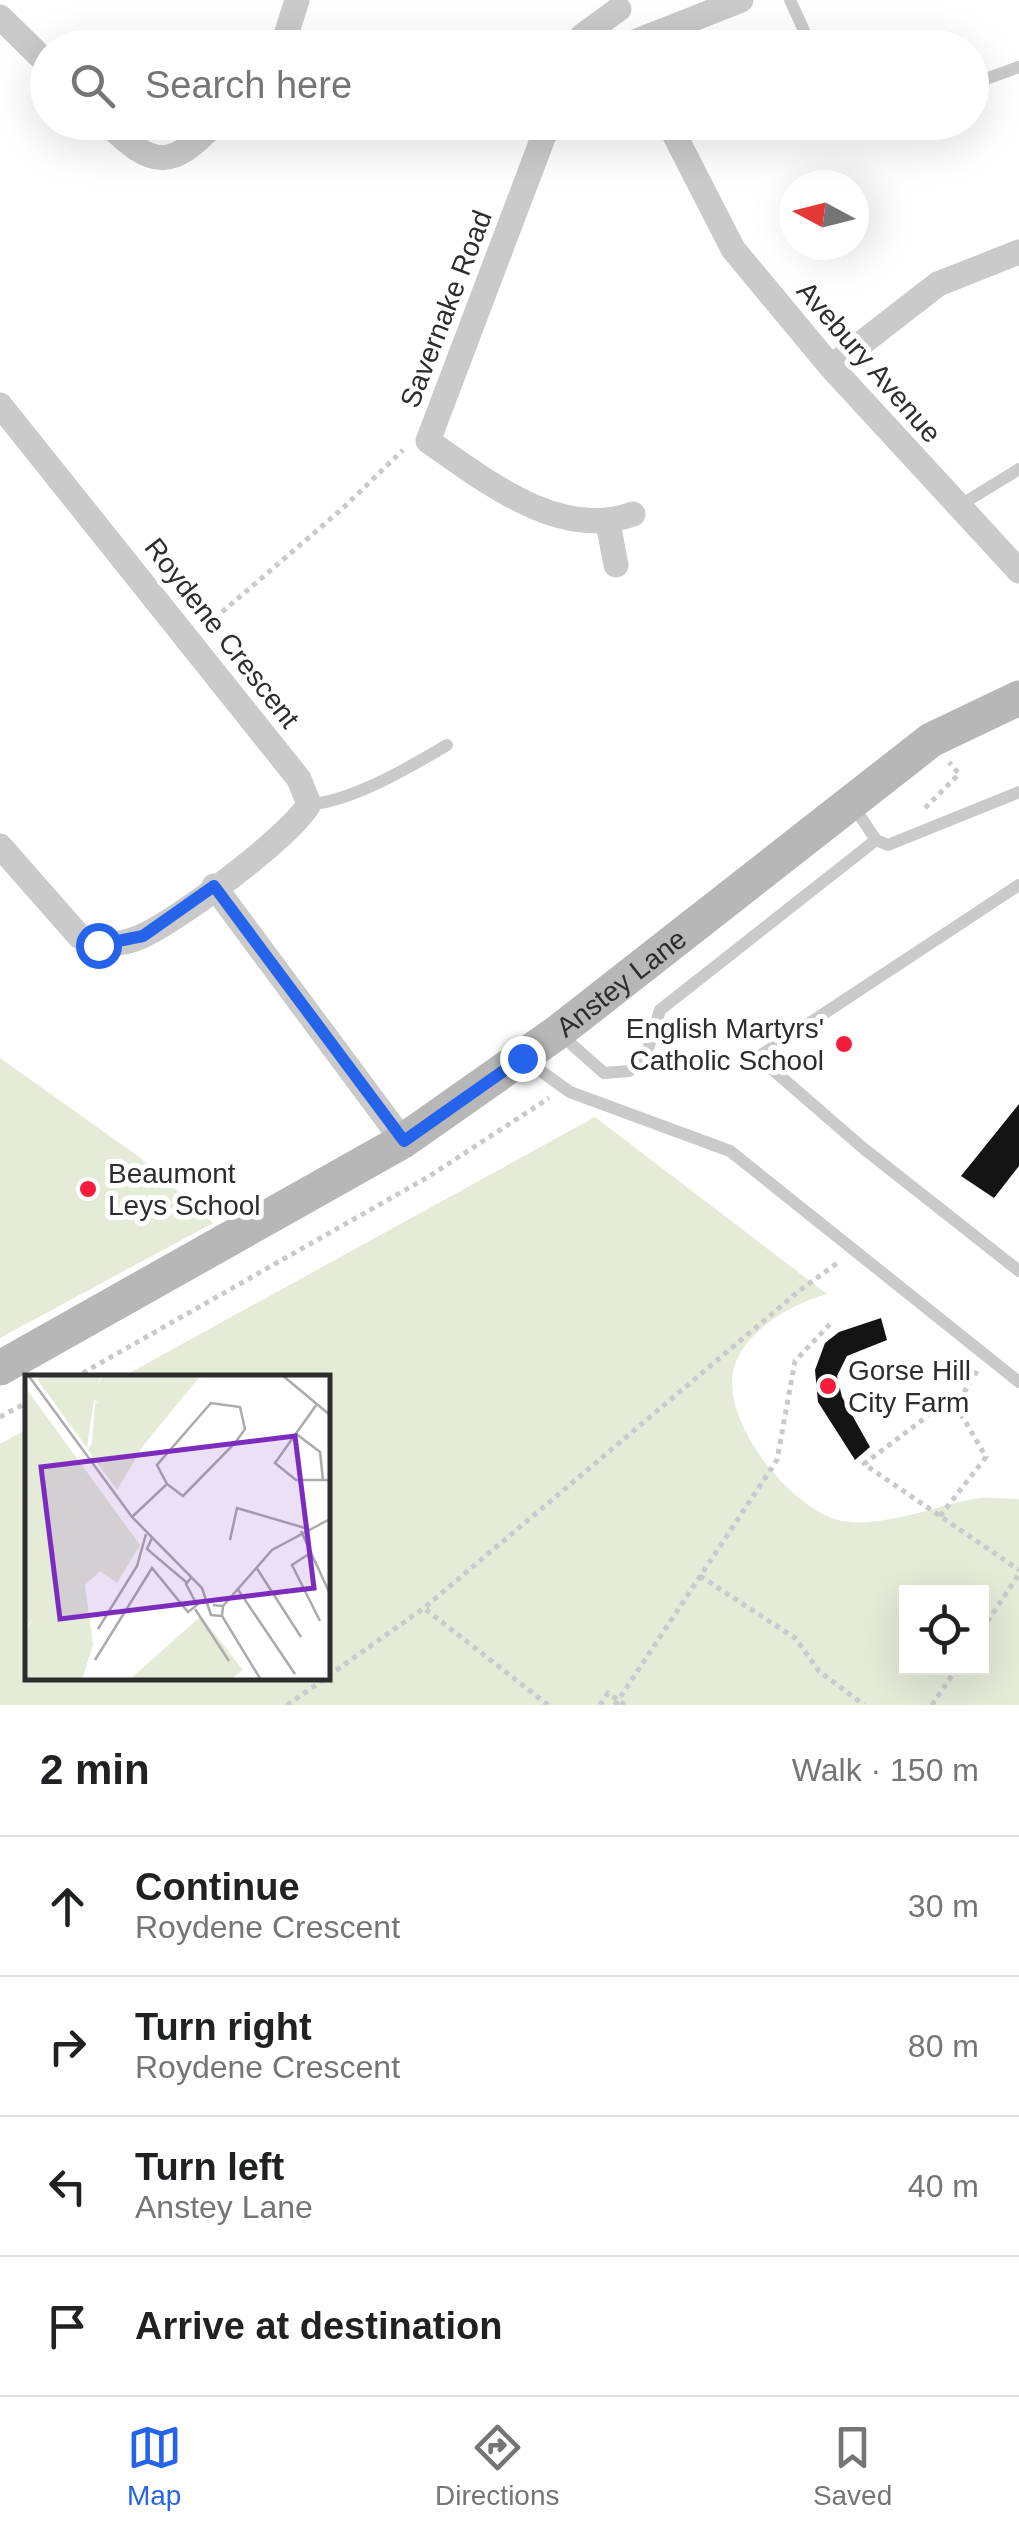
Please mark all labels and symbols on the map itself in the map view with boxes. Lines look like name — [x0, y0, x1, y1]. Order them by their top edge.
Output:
north arrow — [779, 170, 869, 260]
street label: Savernake Road — [394, 206, 498, 412]
street label: Avebury Avenue — [791, 275, 947, 449]
street label: Roydene Crescent — [138, 532, 306, 734]
route start — [76, 923, 122, 969]
street label: Anstey Lane — [550, 923, 692, 1043]
place label: English Martyrs' Catholic School — [626, 1013, 824, 1076]
marker: English Martyrs' Catholic School — [833, 1033, 855, 1055]
route end — [500, 1036, 546, 1082]
place label: Beaumont Leys School — [108, 1158, 261, 1221]
marker: Beaumont Leys School — [77, 1178, 99, 1200]
place label: Gorse Hill City Farm — [848, 1355, 971, 1418]
inset map — [25, 1375, 330, 1680]
marker: Gorse Hill City Farm — [817, 1375, 839, 1397]

